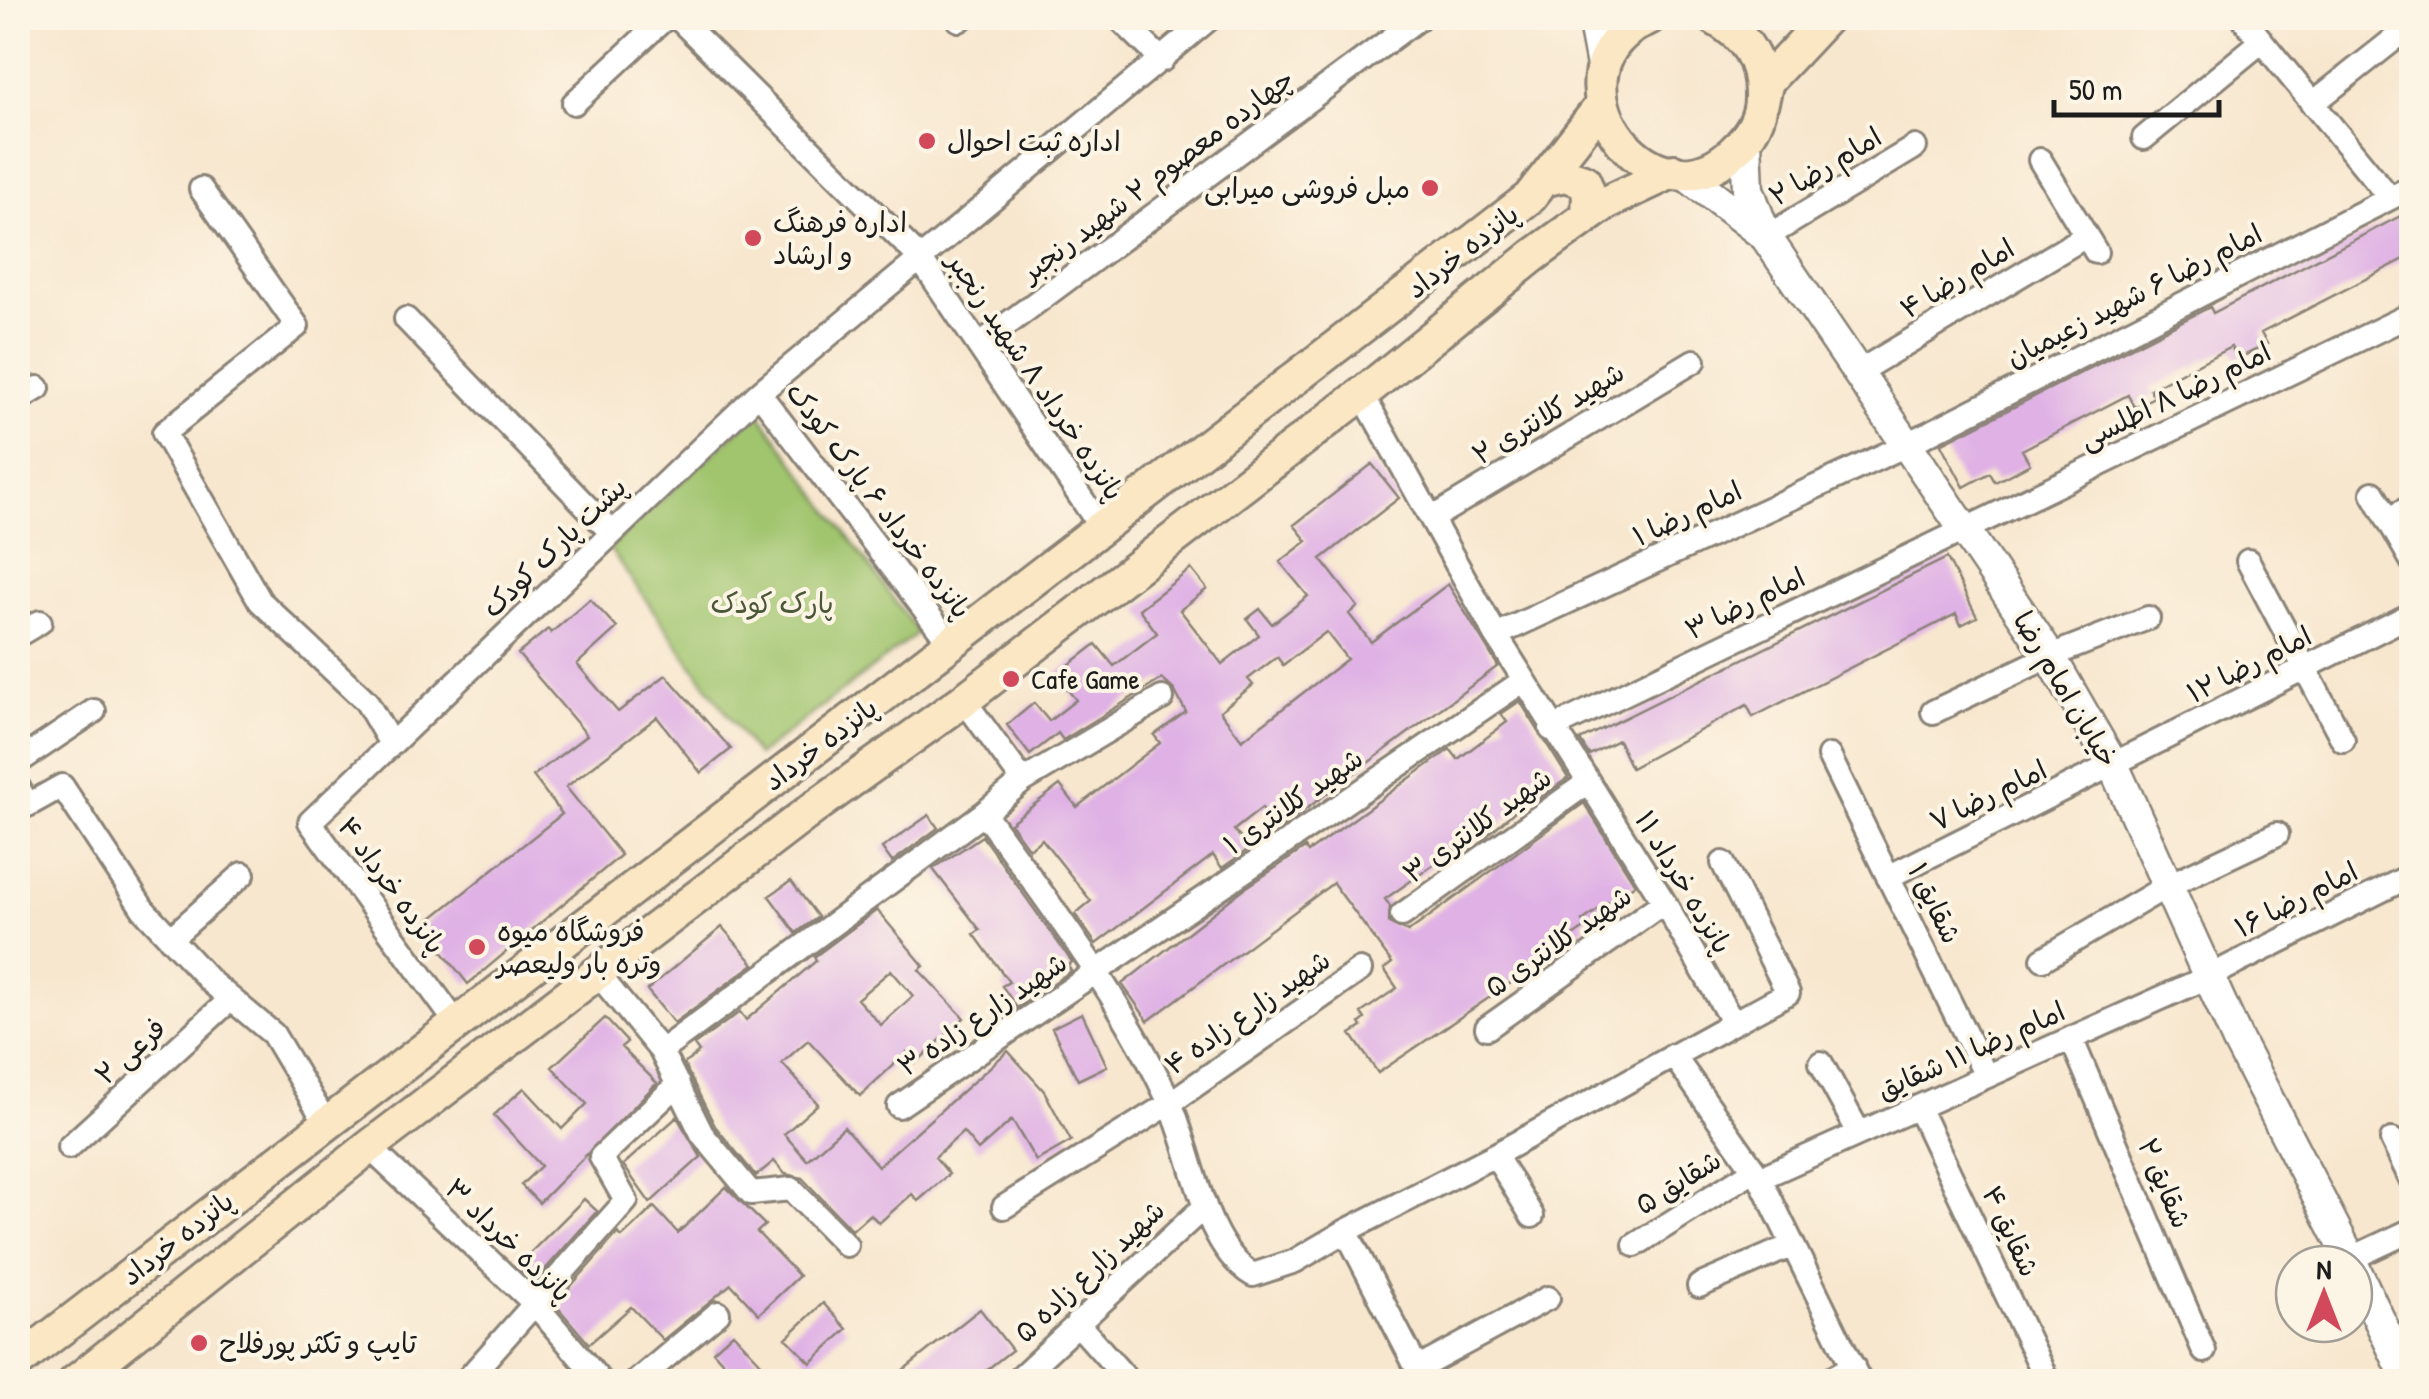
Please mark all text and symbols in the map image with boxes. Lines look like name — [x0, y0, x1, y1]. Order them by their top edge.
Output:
scale bar — [2054, 55, 2219, 117]
street label: چهارده معصوم ۲ شهید رنجبر — [1011, 60, 1303, 294]
text: 50 m — [2069, 69, 2122, 109]
street label: امام رضا ۲ — [1761, 117, 1890, 217]
place label: اداره ثبت احوال — [947, 122, 1121, 160]
marker: اداره ثبت احوال — [916, 130, 938, 152]
place label: مبل فروشی میرابی — [1204, 169, 1410, 207]
marker: مبل فروشی میرابی — [1419, 177, 1441, 199]
street label: پانزده خرداد — [1398, 195, 1526, 307]
place label: اداره فرهنگ و ارشاد — [773, 203, 907, 273]
street label: امام رضا ۶ شهید زعیمیان — [2000, 214, 2270, 379]
marker: اداره فرهنگ و ارشاد — [742, 227, 764, 249]
street label: امام رضا ۴ — [1893, 229, 2023, 330]
street label: پانزده خرداد ۸ شهید رنجبر — [937, 243, 1133, 508]
street label: امام رضا ۸ اطلسی — [2073, 332, 2278, 461]
street label: شهید کلانتری ۲ — [1465, 353, 1631, 473]
street label: پانزده خرداد ۶ پارک کودک — [778, 374, 980, 626]
street label: پشت پارک کودک — [473, 468, 635, 626]
street label: امام رضا ۱ — [1626, 471, 1749, 558]
street label: امام رضا ۳ — [1679, 558, 1813, 651]
park label: پارک کودک — [710, 584, 834, 622]
street label: خیابان امام رضا — [2002, 604, 2128, 776]
street label: امام رضا ۱۲ — [2180, 616, 2319, 714]
place label: Cafe Game — [1031, 660, 1140, 698]
marker: Cafe Game — [1000, 668, 1022, 690]
street label: پانزده خرداد — [755, 689, 885, 799]
street label: شهید کلانتری ۱ — [1216, 739, 1370, 863]
street label: امام رضا ۷ — [1923, 750, 2054, 842]
street label: شهید کلانتری ۳ — [1395, 758, 1559, 892]
street label: پانزده خرداد ۱۱ — [1626, 803, 1742, 961]
street label: پانزده خرداد ۴ — [329, 809, 455, 961]
street label: امام رضا ۱۶ — [2228, 852, 2365, 949]
street label: شقایق ۱ — [1899, 856, 1971, 950]
street label: شهید کلانتری ۵ — [1477, 876, 1639, 1006]
place label: فروشگاه میوه وتره بار ولیعصر — [495, 912, 661, 982]
marker: فروشگاه میوه وتره بار ولیعصر — [466, 936, 488, 958]
street label: شهید زارع زاده ۴ — [1156, 941, 1338, 1084]
street label: شهید زارع زاده ۳ — [890, 943, 1075, 1086]
street label: امام رضا ۱۱ شقایق — [1871, 992, 2072, 1111]
street label: فرعی ۲ — [86, 1009, 174, 1093]
street label: شقایق ۲ — [2129, 1132, 2201, 1234]
street label: شقایق ۵ — [1628, 1141, 1728, 1223]
street label: پانزده خرداد ۳ — [437, 1170, 581, 1310]
street label: شقایق ۴ — [1973, 1179, 2049, 1283]
street label: پانزده خرداد — [113, 1182, 241, 1294]
street label: شهید زارع زاده ۵ — [1005, 1191, 1173, 1352]
north arrow — [2274, 1244, 2374, 1344]
text: N — [2317, 1250, 2332, 1288]
place label: تایپ و تکثر پورفلاح — [219, 1324, 418, 1362]
marker: تایپ و تکثر پورفلاح — [188, 1332, 210, 1354]

